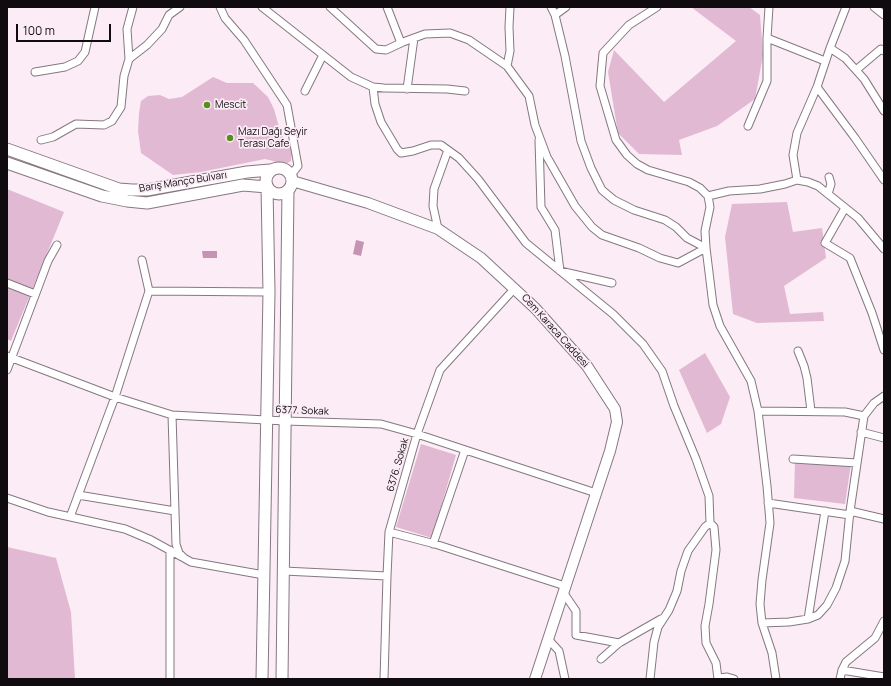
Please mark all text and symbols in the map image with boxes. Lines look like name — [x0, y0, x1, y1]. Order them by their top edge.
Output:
scale bar — [18, 16, 113, 42]
text: 100 m — [23, 22, 55, 39]
place label: Mescit — [215, 99, 246, 111]
marker: Mescit — [202, 100, 212, 110]
place label: Mazı Dağı Seyir Terası Cafe — [238, 126, 307, 150]
marker: Mazı Dağı Seyir Terası Cafe — [225, 133, 235, 143]
street label: Barış Manço Bulvarı — [138, 169, 228, 195]
street label: Cem Karaca Caddesi — [519, 292, 591, 370]
street label: 6377. Sokak — [275, 404, 329, 418]
street label: 6376. Sokak — [385, 437, 411, 493]

